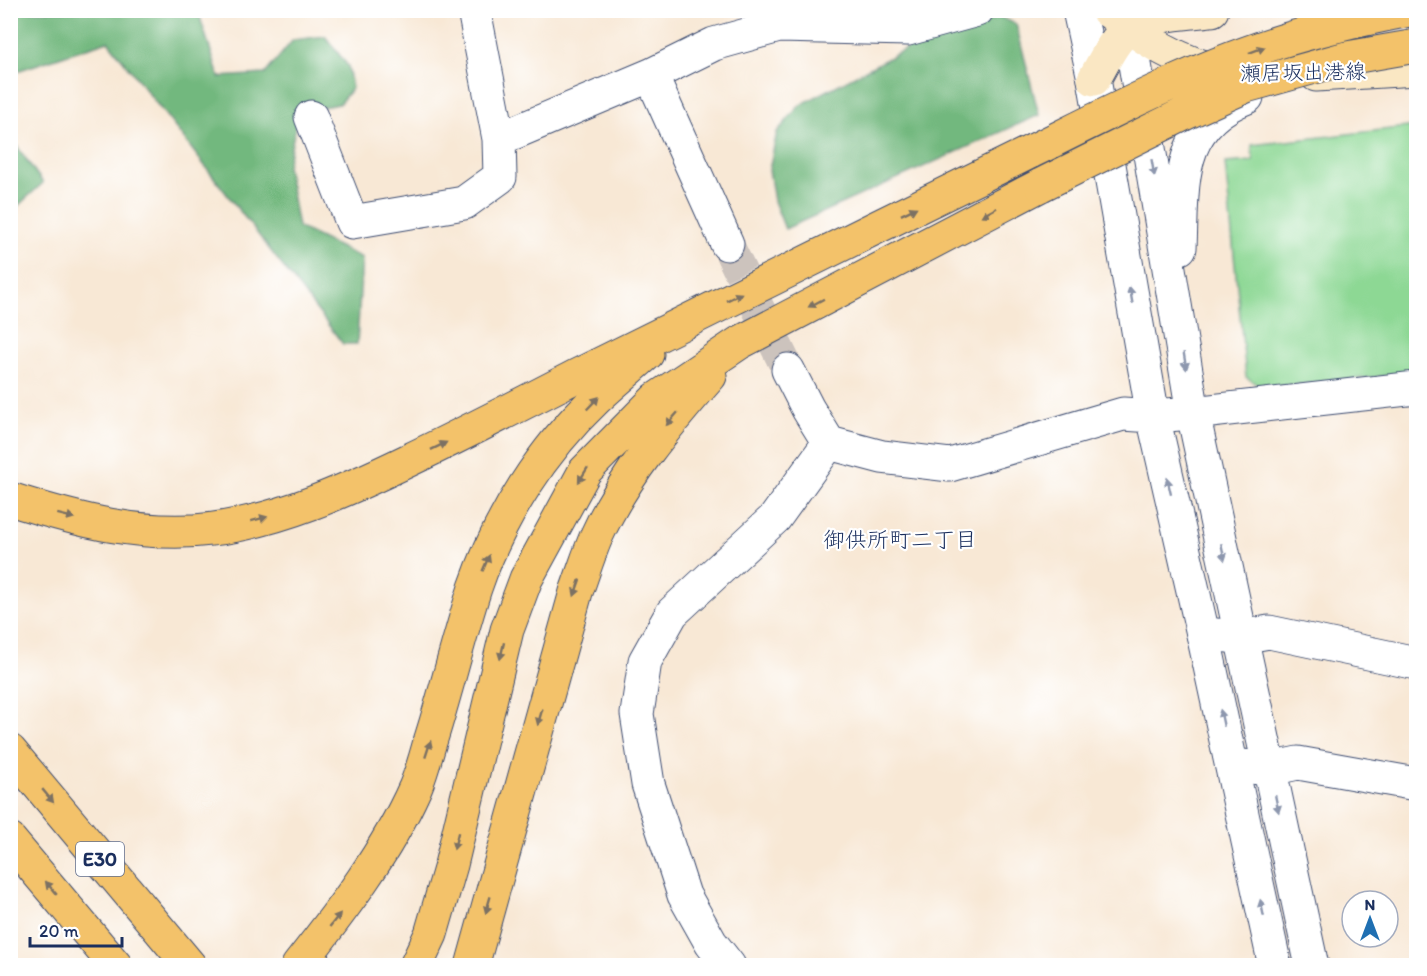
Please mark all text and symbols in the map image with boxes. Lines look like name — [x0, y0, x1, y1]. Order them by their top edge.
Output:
one-way arrow — [1248, 44, 1266, 54]
street label: 瀬居坂出港線 — [1240, 58, 1366, 86]
one-way arrow — [1148, 159, 1157, 178]
one-way arrow — [901, 207, 918, 216]
one-way arrow — [980, 207, 997, 217]
one-way arrow — [1126, 286, 1135, 305]
one-way arrow — [726, 293, 743, 302]
one-way arrow — [807, 298, 824, 308]
one-way arrow — [1180, 351, 1189, 370]
one-way arrow — [586, 395, 600, 410]
one-way arrow — [666, 411, 679, 426]
one-way arrow — [430, 441, 448, 451]
one-way arrow — [578, 467, 589, 483]
one-way arrow — [1164, 477, 1174, 496]
one-way arrow — [57, 512, 76, 522]
one-way arrow — [250, 514, 268, 524]
district label: 御供所町二丁目 — [823, 526, 977, 553]
one-way arrow — [1219, 543, 1228, 562]
one-way arrow — [481, 555, 490, 572]
one-way arrow — [572, 579, 582, 597]
one-way arrow — [497, 642, 507, 661]
one-way arrow — [535, 708, 544, 726]
one-way arrow — [1216, 708, 1226, 727]
one-way arrow — [424, 740, 433, 758]
one-way arrow — [41, 788, 54, 803]
one-way arrow — [1273, 795, 1283, 813]
one-way arrow — [451, 832, 461, 850]
road number: E30 — [76, 842, 124, 876]
one-way arrow — [45, 881, 58, 896]
north arrow — [1340, 889, 1400, 949]
text: N — [1365, 895, 1375, 914]
one-way arrow — [483, 896, 492, 914]
one-way arrow — [1257, 899, 1267, 918]
scale bar — [30, 910, 122, 948]
one-way arrow — [328, 912, 340, 927]
text: 20 m — [39, 920, 79, 942]

